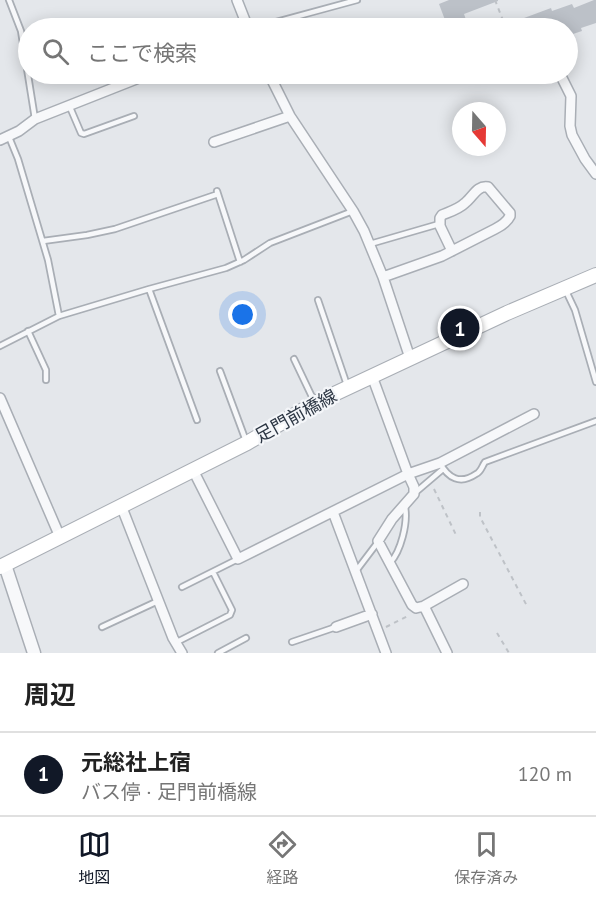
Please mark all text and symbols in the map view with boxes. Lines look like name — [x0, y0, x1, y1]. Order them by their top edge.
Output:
search box — [18, 18, 578, 84]
icon: search — [39, 35, 72, 68]
text: ここで検索 — [87, 39, 197, 67]
north arrow — [452, 102, 506, 156]
your location — [228, 300, 257, 329]
pin: 1 — [440, 306, 480, 350]
street label: 足門前橋線 — [251, 384, 341, 447]
text: 周辺 — [24, 678, 76, 711]
text: 元総社上宿 — [81, 748, 191, 776]
text: 1 — [38, 761, 49, 787]
text: 120 m — [518, 761, 572, 787]
text: バス停 · 足門前橋線 — [81, 779, 257, 805]
tab: 地図 — [78, 828, 111, 888]
tab: 経路 — [266, 828, 299, 888]
tab: 保存済み — [454, 828, 518, 888]

